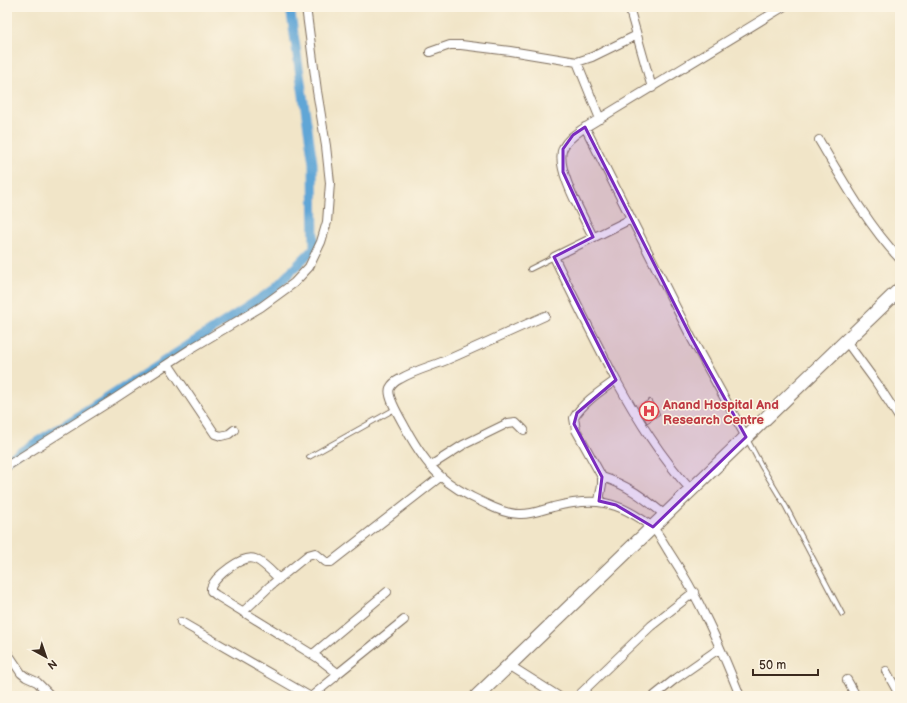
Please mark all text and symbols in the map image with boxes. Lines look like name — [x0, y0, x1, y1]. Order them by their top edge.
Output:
place label: Anand Hospital And Research Centre — [662, 397, 779, 428]
hospital icon: Anand Hospital And Research Centre — [638, 400, 660, 422]
north arrow — [26, 637, 66, 677]
scale bar — [753, 651, 818, 677]
text: N — [45, 657, 59, 672]
text: 50 m — [759, 658, 786, 673]

